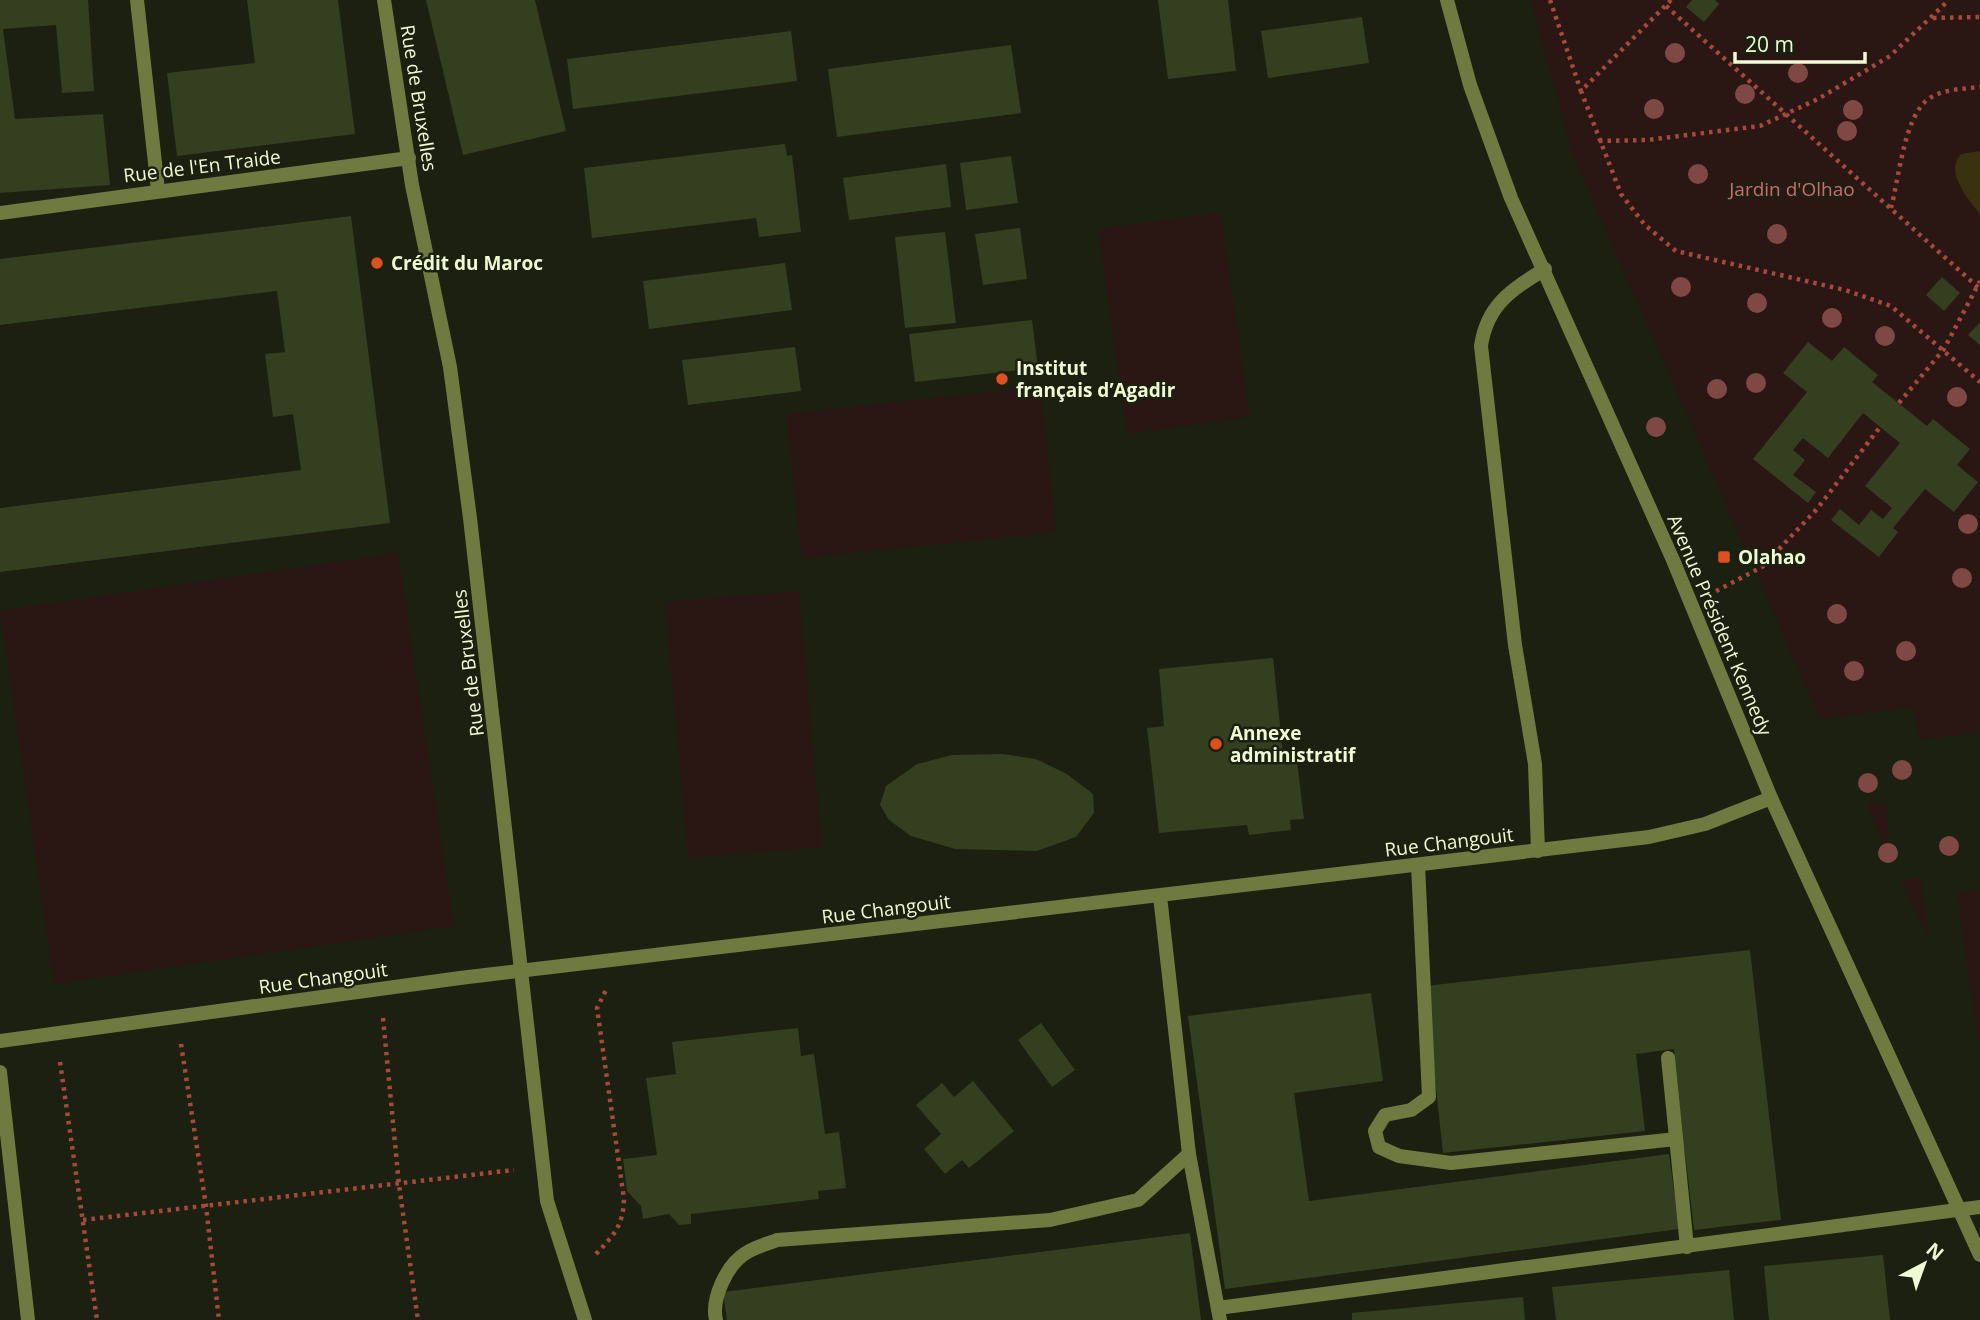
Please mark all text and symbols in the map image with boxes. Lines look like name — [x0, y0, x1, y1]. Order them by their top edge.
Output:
scale bar — [1735, 21, 1864, 65]
street label: Rue de Bruxelles — [395, 23, 443, 173]
text: 20 m — [1745, 30, 1794, 58]
street label: Rue de l'En Traide — [122, 143, 282, 189]
park label: Jardin d'Olhao — [1727, 176, 1855, 202]
place label: Crédit du Maroc — [391, 250, 543, 276]
marker: Crédit du Maroc — [369, 255, 385, 271]
place label: Institut français d’Agadir — [1016, 355, 1176, 403]
marker: Institut français d’Agadir — [994, 371, 1010, 387]
street label: Avenue Président Kennedy — [1662, 510, 1779, 740]
place label: Olahao — [1738, 544, 1806, 570]
marker: Olahao — [1716, 549, 1732, 565]
street label: Rue de Bruxelles — [446, 588, 490, 738]
place label: Annexe administratif — [1230, 720, 1357, 768]
marker: Annexe administratif — [1208, 736, 1224, 752]
street label: Rue Changouit — [1383, 821, 1515, 863]
street label: Rue Changouit — [820, 888, 952, 930]
street label: Rue Changouit — [257, 956, 389, 1000]
north arrow — [1889, 1229, 1959, 1299]
text: N — [1921, 1236, 1950, 1266]

